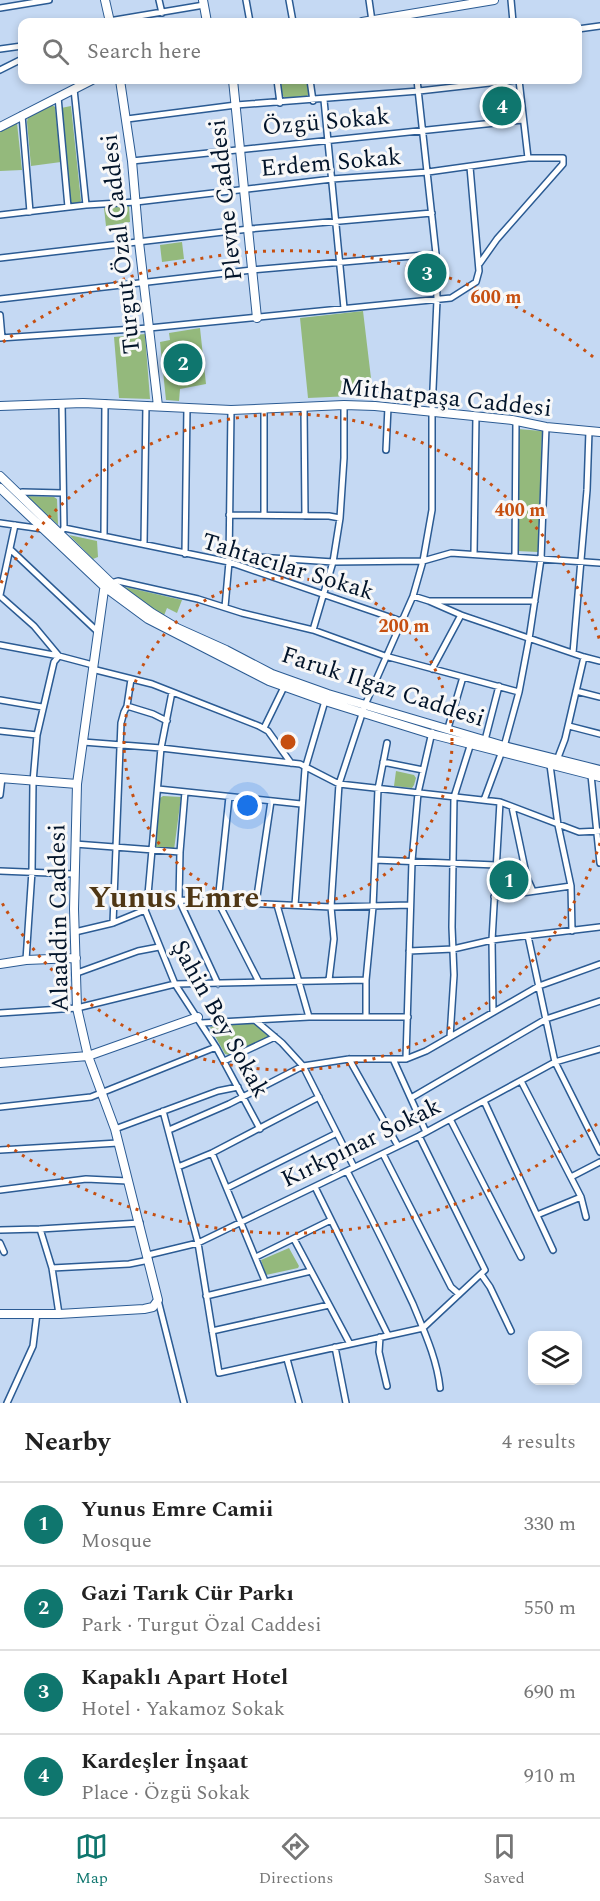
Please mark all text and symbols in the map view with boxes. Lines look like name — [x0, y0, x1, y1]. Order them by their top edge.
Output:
search box — [18, 18, 582, 84]
icon: search — [39, 35, 72, 68]
text: Search here — [87, 35, 201, 68]
pin: 4 — [482, 84, 522, 128]
street label: Özgü Sokak — [261, 99, 391, 145]
street label: Plevne Caddesi — [200, 117, 252, 283]
street label: Turgut Özal Caddesi — [92, 132, 150, 356]
street label: Erdem Sokak — [259, 139, 403, 187]
pin: 3 — [408, 250, 446, 296]
text: 600 m — [470, 284, 522, 311]
pin: 2 — [164, 340, 202, 386]
street label: Mithatpaşa Caddesi — [338, 369, 554, 427]
text: 400 m — [494, 497, 546, 524]
street label: Tahtacılar Sokak — [197, 524, 379, 610]
text: 200 m — [378, 613, 430, 640]
street label: Faruk Ilgaz Caddesi — [277, 637, 489, 737]
centre of rings — [278, 732, 298, 752]
your location — [233, 791, 262, 820]
street label: Alaaddin Caddesi — [39, 824, 79, 1012]
pin: 1 — [490, 858, 528, 902]
district label: Yunus Emre — [89, 875, 259, 921]
street label: Şahin Bey Sokak — [162, 933, 278, 1105]
street label: Kırkpınar Sokak — [275, 1089, 447, 1197]
map controls — [528, 1331, 582, 1385]
button: layers — [528, 1331, 582, 1385]
text: Nearby — [24, 1422, 110, 1462]
text: 4 results — [502, 1427, 576, 1457]
text: Yunus Emre Camii — [81, 1493, 273, 1526]
text: 1 — [38, 1509, 49, 1539]
text: 330 m — [524, 1509, 576, 1539]
text: Mosque — [81, 1526, 152, 1556]
text: Gazi Tarık Cür Parkı — [81, 1577, 294, 1610]
text: 2 — [38, 1593, 49, 1623]
text: 550 m — [524, 1593, 576, 1623]
text: Park · Turgut Özal Caddesi — [81, 1610, 321, 1640]
text: Kapaklı Apart Hotel — [81, 1661, 288, 1694]
text: 3 — [38, 1677, 49, 1707]
text: 690 m — [524, 1677, 576, 1707]
text: Hotel · Yakamoz Sokak — [81, 1694, 285, 1724]
text: Kardeşler İnşaat — [81, 1745, 248, 1778]
text: 4 — [38, 1761, 49, 1791]
text: 910 m — [524, 1761, 576, 1791]
text: Place · Özgü Sokak — [81, 1778, 250, 1808]
tab: Map — [75, 1830, 108, 1890]
tab: Directions — [259, 1830, 333, 1890]
tab: Saved — [484, 1830, 525, 1890]

